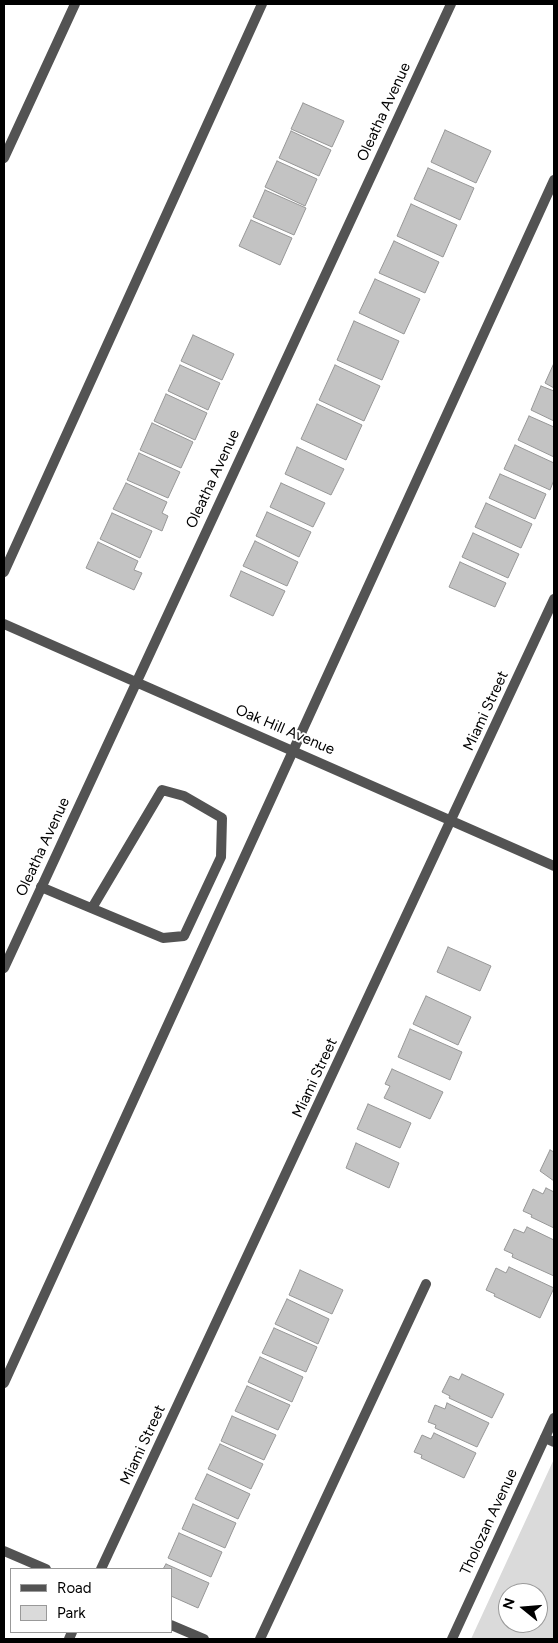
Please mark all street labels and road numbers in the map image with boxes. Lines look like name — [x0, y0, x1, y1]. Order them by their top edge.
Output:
street label: Oleatha Avenue — [353, 60, 415, 164]
street label: Oleatha Avenue — [182, 427, 244, 531]
street label: Miami Street — [460, 668, 512, 754]
street label: Oak Hill Avenue — [233, 701, 337, 759]
street label: Oleatha Avenue — [12, 795, 74, 899]
street label: Miami Street — [289, 1035, 341, 1121]
street label: Miami Street — [117, 1402, 169, 1488]
street label: Tholozan Avenue — [457, 1466, 521, 1578]

